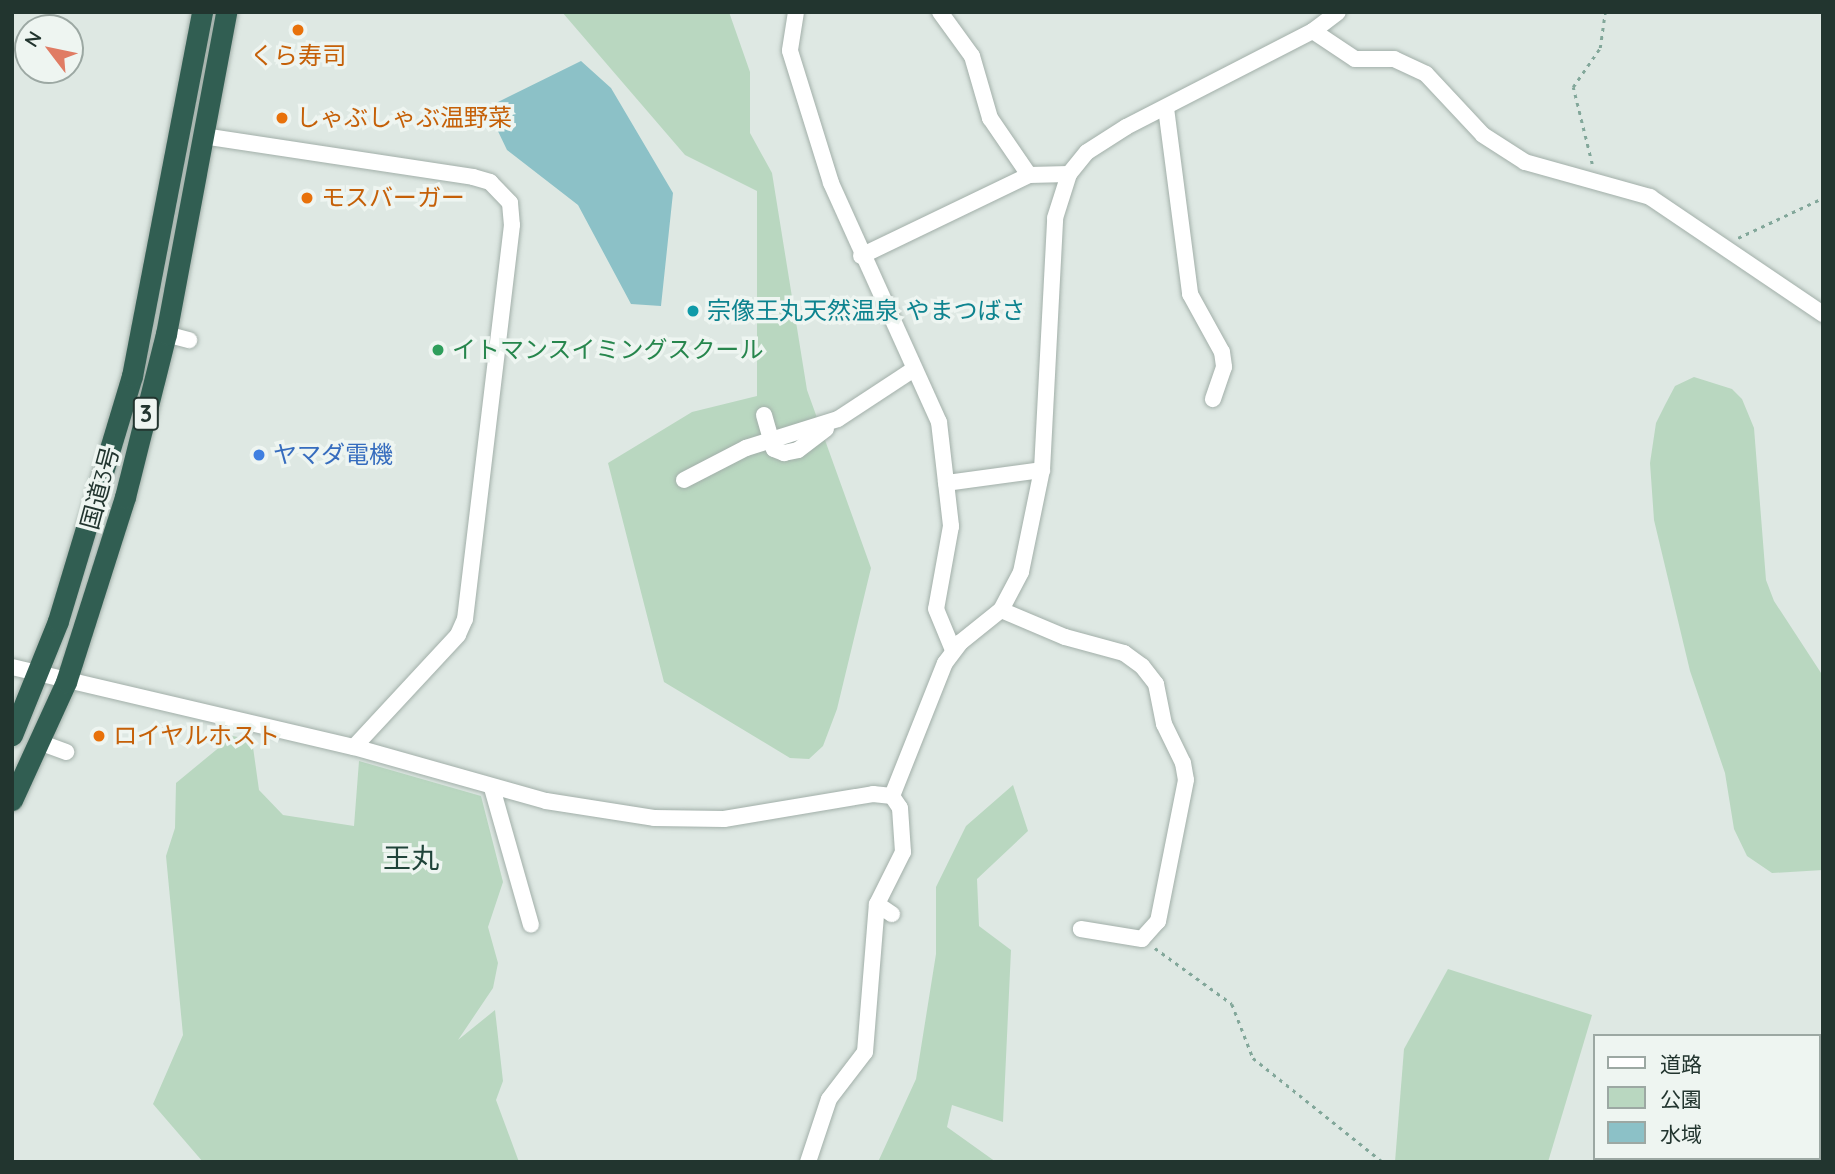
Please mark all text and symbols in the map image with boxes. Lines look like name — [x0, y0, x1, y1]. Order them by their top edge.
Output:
north arrow — [14, 14, 84, 84]
marker: くら寿司 — [290, 22, 306, 38]
text: N — [19, 27, 47, 51]
place label: くら寿司 — [250, 42, 346, 70]
place label: しゃぶしゃぶ温野菜 — [296, 104, 512, 132]
marker: しゃぶしゃぶ温野菜 — [274, 110, 290, 126]
place label: モスバーガー — [321, 184, 465, 212]
marker: モスバーガー — [299, 190, 315, 206]
place label: 宗像王丸天然温泉 やまつばさ — [707, 297, 1026, 325]
marker: 宗像王丸天然温泉 やまつばさ — [685, 303, 701, 319]
place label: イトマンスイミングスクール — [452, 336, 764, 364]
marker: イトマンスイミングスクール — [430, 342, 446, 358]
road number: 3 — [132, 394, 160, 434]
place label: ヤマダ電機 — [273, 441, 393, 469]
street label: 国道3号 — [75, 443, 125, 533]
marker: ヤマダ電機 — [251, 447, 267, 463]
place label: ロイヤルホスト — [113, 722, 281, 750]
marker: ロイヤルホスト — [91, 728, 107, 744]
district label: 王丸 — [383, 841, 439, 875]
legend — [1594, 1034, 1821, 1160]
text: 道路 — [1660, 1051, 1702, 1077]
text: 公園 — [1660, 1086, 1702, 1112]
text: 水域 — [1660, 1121, 1702, 1147]

